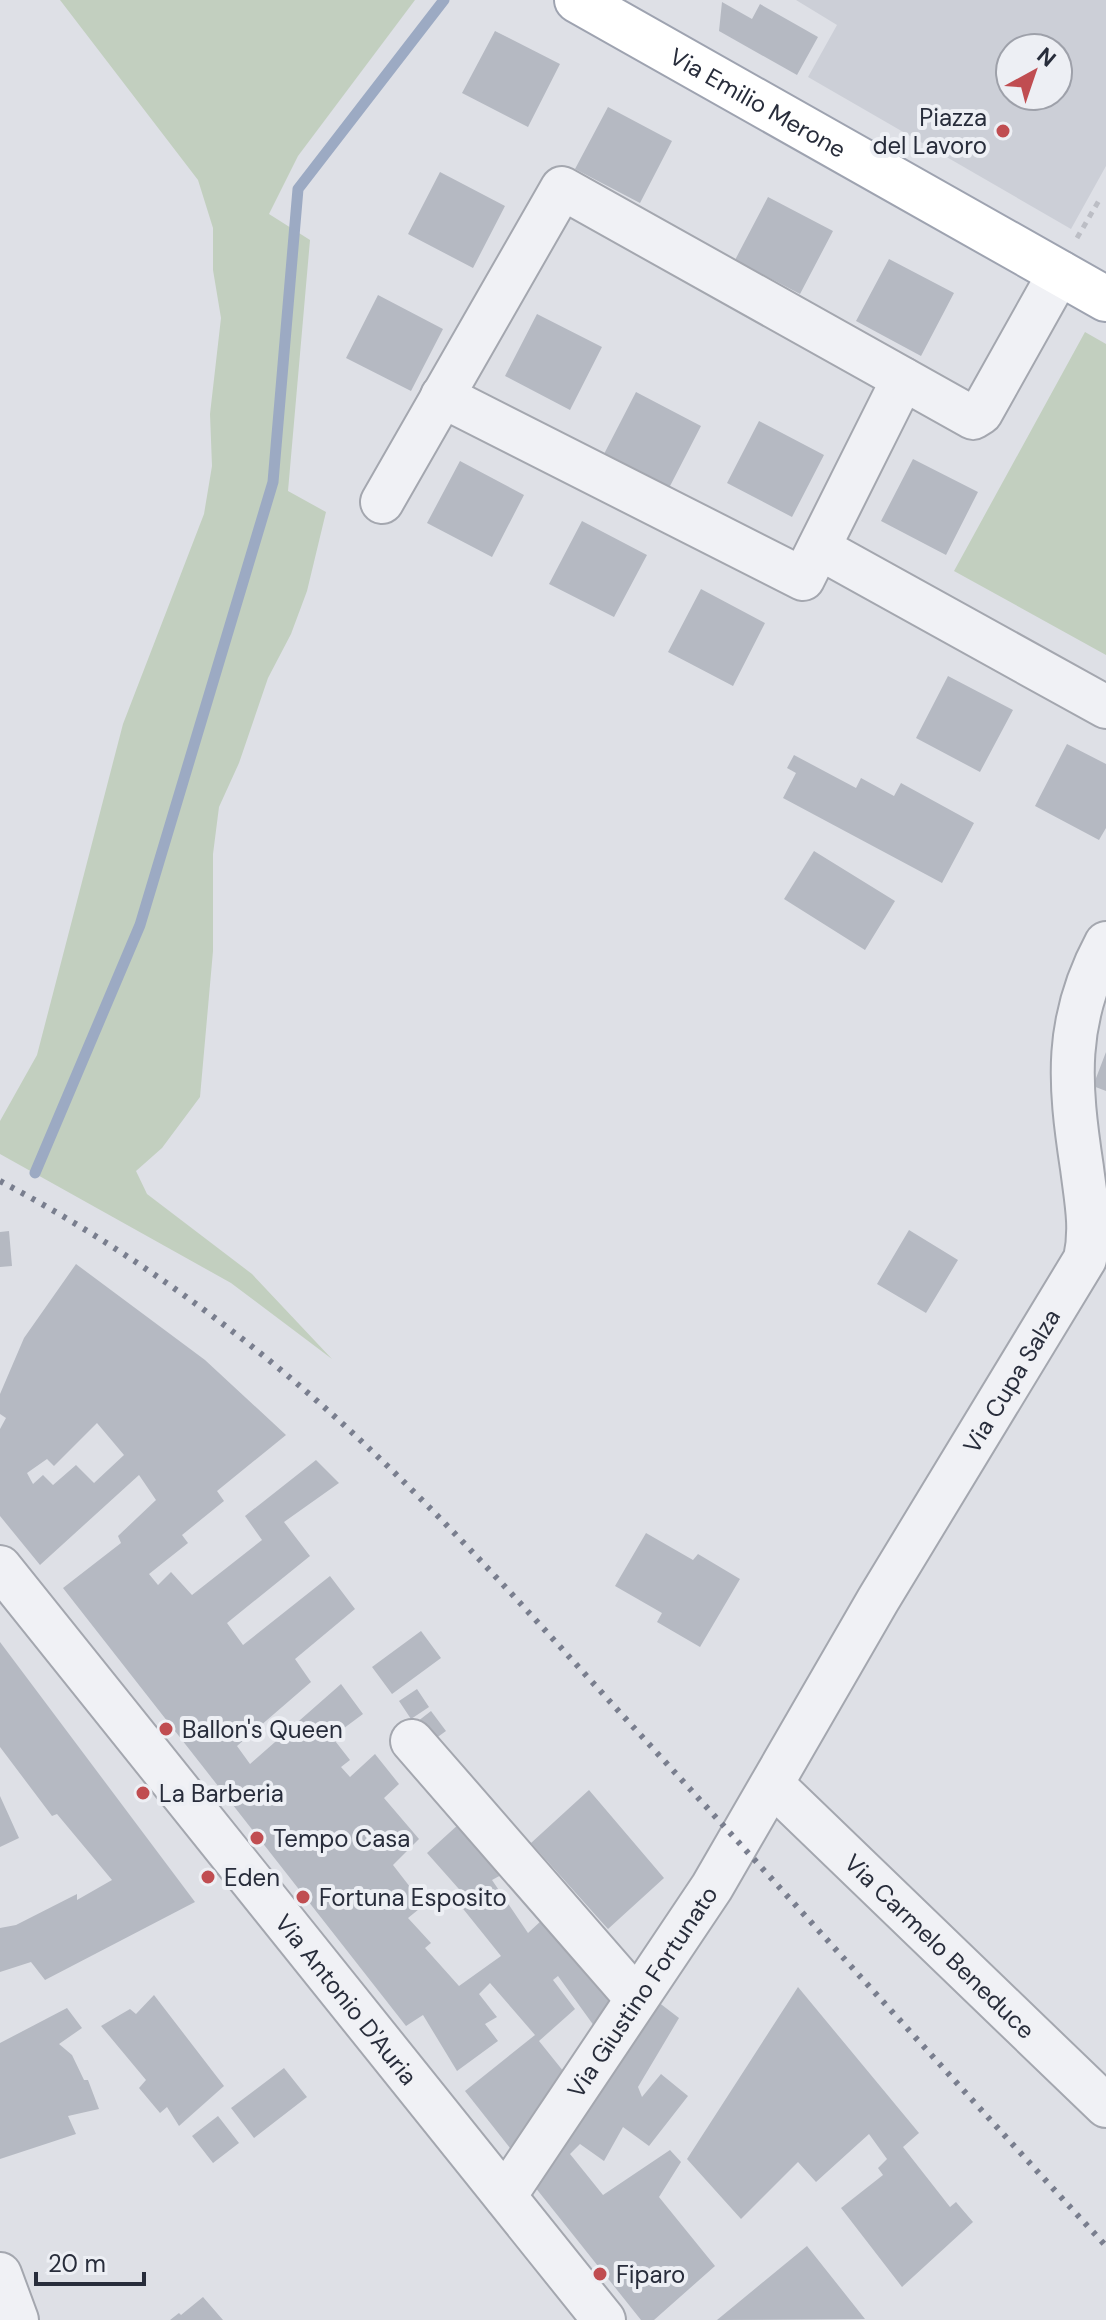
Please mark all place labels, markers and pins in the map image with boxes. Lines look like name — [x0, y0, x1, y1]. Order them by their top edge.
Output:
place label: Piazza del Lavoro — [872, 102, 987, 161]
marker: Piazza del Lavoro — [994, 122, 1012, 140]
place label: Ballon's Queen — [182, 1714, 343, 1745]
marker: Ballon's Queen — [157, 1720, 175, 1738]
place label: La Barberia — [159, 1778, 284, 1809]
marker: La Barberia — [134, 1784, 152, 1802]
place label: Tempo Casa — [273, 1823, 410, 1854]
marker: Tempo Casa — [248, 1829, 266, 1847]
place label: Eden — [224, 1862, 280, 1893]
marker: Eden — [199, 1868, 217, 1886]
place label: Fortuna Esposito — [319, 1882, 507, 1913]
marker: Fortuna Esposito — [294, 1888, 312, 1906]
place label: Fiparo — [616, 2259, 685, 2290]
marker: Fiparo — [591, 2265, 609, 2283]

